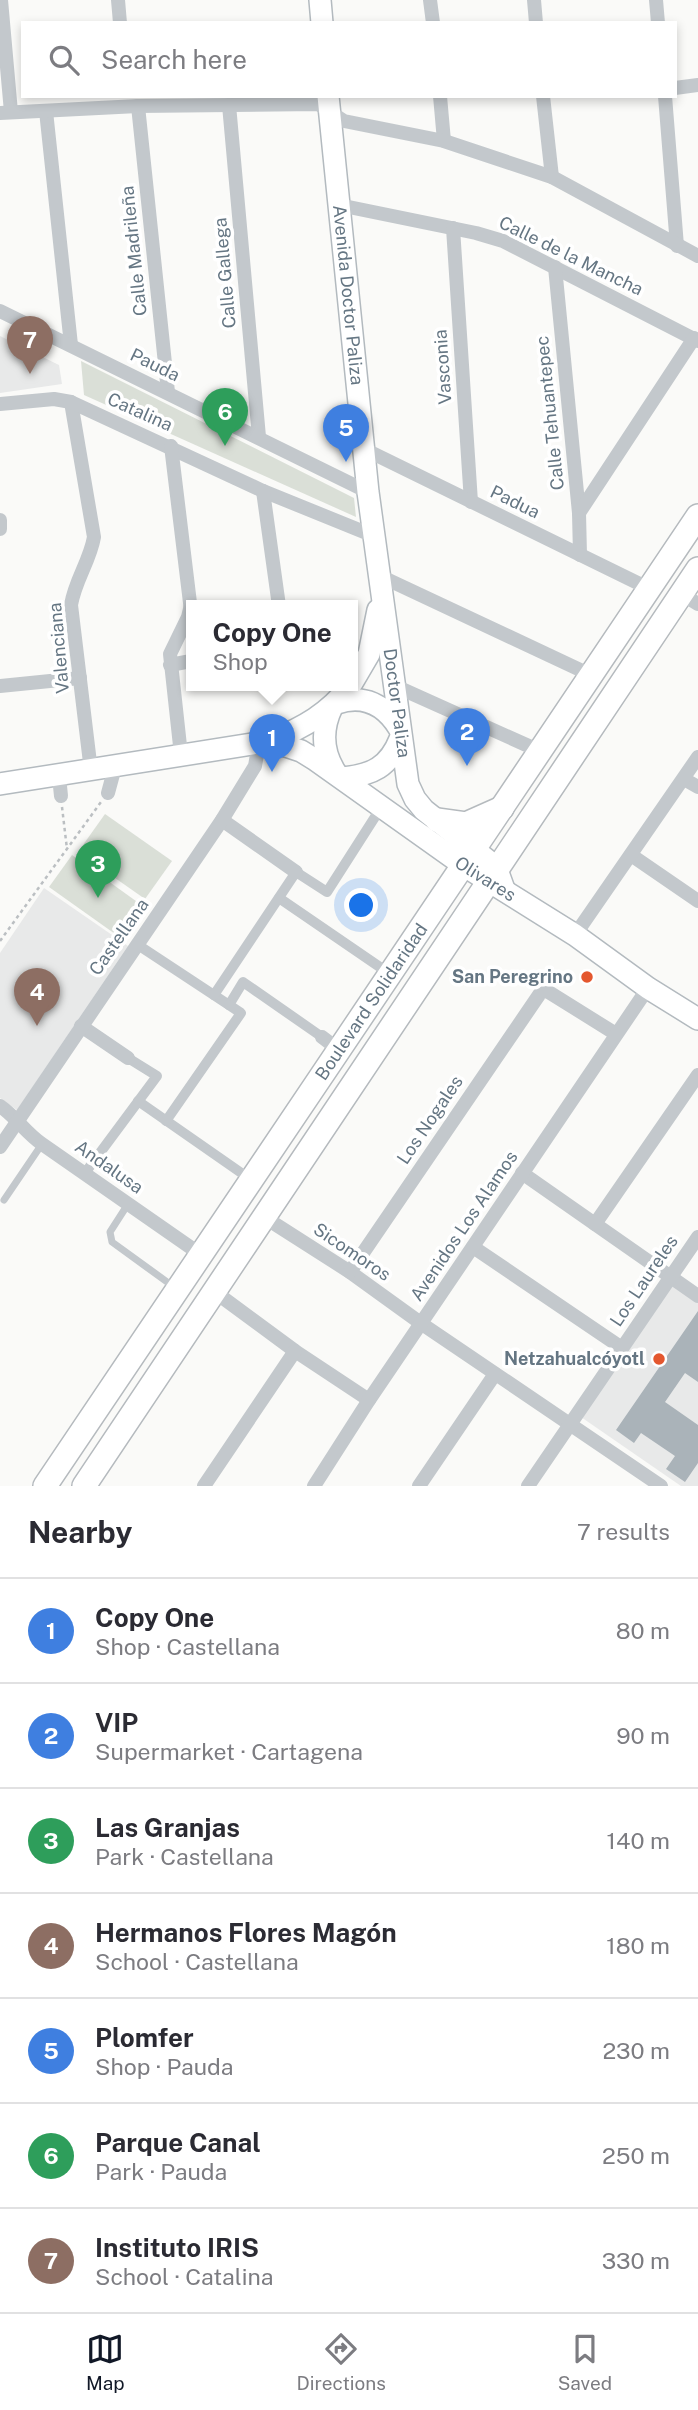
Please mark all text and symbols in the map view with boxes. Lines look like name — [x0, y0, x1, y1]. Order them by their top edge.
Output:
search box — [21, 21, 677, 98]
icon: search — [45, 41, 83, 79]
text: Search here — [101, 44, 247, 75]
street label: Calle Madrileña — [116, 185, 151, 317]
street label: Avenida Doctor Paliza — [329, 204, 368, 386]
street label: Calle de la Mancha — [496, 212, 647, 300]
street label: Calle Gallega — [209, 217, 240, 329]
pin: 7 — [7, 316, 53, 374]
street label: Vasconia — [429, 329, 456, 405]
street label: Calle Tehuantepec — [531, 335, 568, 491]
street label: Pauda — [127, 344, 183, 385]
street label: Catalina — [104, 388, 176, 435]
pin: 6 — [202, 388, 248, 446]
pin: 5 — [323, 404, 369, 462]
street label: Padua — [487, 481, 543, 522]
popup — [186, 600, 358, 691]
street label: Valenciana — [44, 602, 73, 694]
text: Copy One — [212, 617, 332, 648]
street label: Doctor Paliza — [380, 647, 415, 759]
text: Shop — [212, 648, 268, 675]
pin: 2 — [444, 708, 490, 766]
pin: 1 — [249, 714, 295, 772]
pin: 3 — [75, 840, 121, 898]
street label: Olivares — [451, 852, 520, 905]
your location — [344, 888, 378, 922]
street label: Castellana — [85, 894, 153, 979]
street label: Boulevard Solidaridad — [311, 919, 432, 1084]
place label: San Peregrino — [452, 966, 573, 987]
pin: 4 — [14, 968, 60, 1026]
marker: San Peregrino — [579, 969, 595, 985]
street label: Los Nogales — [392, 1071, 467, 1168]
street label: Andalusa — [71, 1135, 147, 1198]
street label: Avenidos Los Alamos — [406, 1147, 522, 1305]
street label: Sicomoros — [310, 1218, 395, 1285]
street label: Los Laureles — [605, 1231, 682, 1330]
place label: Netzahualcóyotl — [504, 1348, 645, 1369]
marker: Netzahualcóyotl — [651, 1351, 667, 1367]
text: Nearby — [28, 1514, 132, 1550]
text: 7 results — [577, 1518, 670, 1545]
text: Copy One — [95, 1602, 214, 1633]
text: 1 — [46, 1617, 56, 1644]
text: 80 m — [616, 1617, 670, 1644]
text: Shop · Castellana — [95, 1633, 280, 1660]
text: VIP — [95, 1707, 138, 1738]
text: 2 — [44, 1722, 58, 1749]
text: 90 m — [616, 1722, 670, 1749]
text: Supermarket · Cartagena — [95, 1738, 363, 1765]
text: Las Granjas — [95, 1812, 240, 1843]
text: 3 — [43, 1827, 59, 1854]
text: 140 m — [607, 1827, 670, 1854]
text: Park · Castellana — [95, 1843, 274, 1870]
text: Hermanos Flores Magón — [95, 1917, 397, 1948]
text: 4 — [43, 1932, 59, 1959]
text: 180 m — [606, 1932, 670, 1959]
text: School · Castellana — [95, 1948, 299, 1975]
text: Plomfer — [95, 2022, 194, 2053]
text: 5 — [43, 2037, 59, 2064]
text: 230 m — [602, 2037, 670, 2064]
text: Shop · Pauda — [95, 2053, 233, 2080]
text: Parque Canal — [95, 2127, 261, 2158]
text: 6 — [43, 2142, 59, 2169]
text: 250 m — [602, 2142, 670, 2169]
text: Park · Pauda — [95, 2158, 227, 2185]
text: Instituto IRIS — [95, 2232, 259, 2263]
text: 7 — [44, 2247, 58, 2274]
text: 330 m — [602, 2247, 670, 2274]
text: School · Catalina — [95, 2263, 273, 2290]
tab: Map — [86, 2330, 125, 2394]
tab: Directions — [297, 2330, 386, 2394]
tab: Saved — [558, 2330, 612, 2394]

